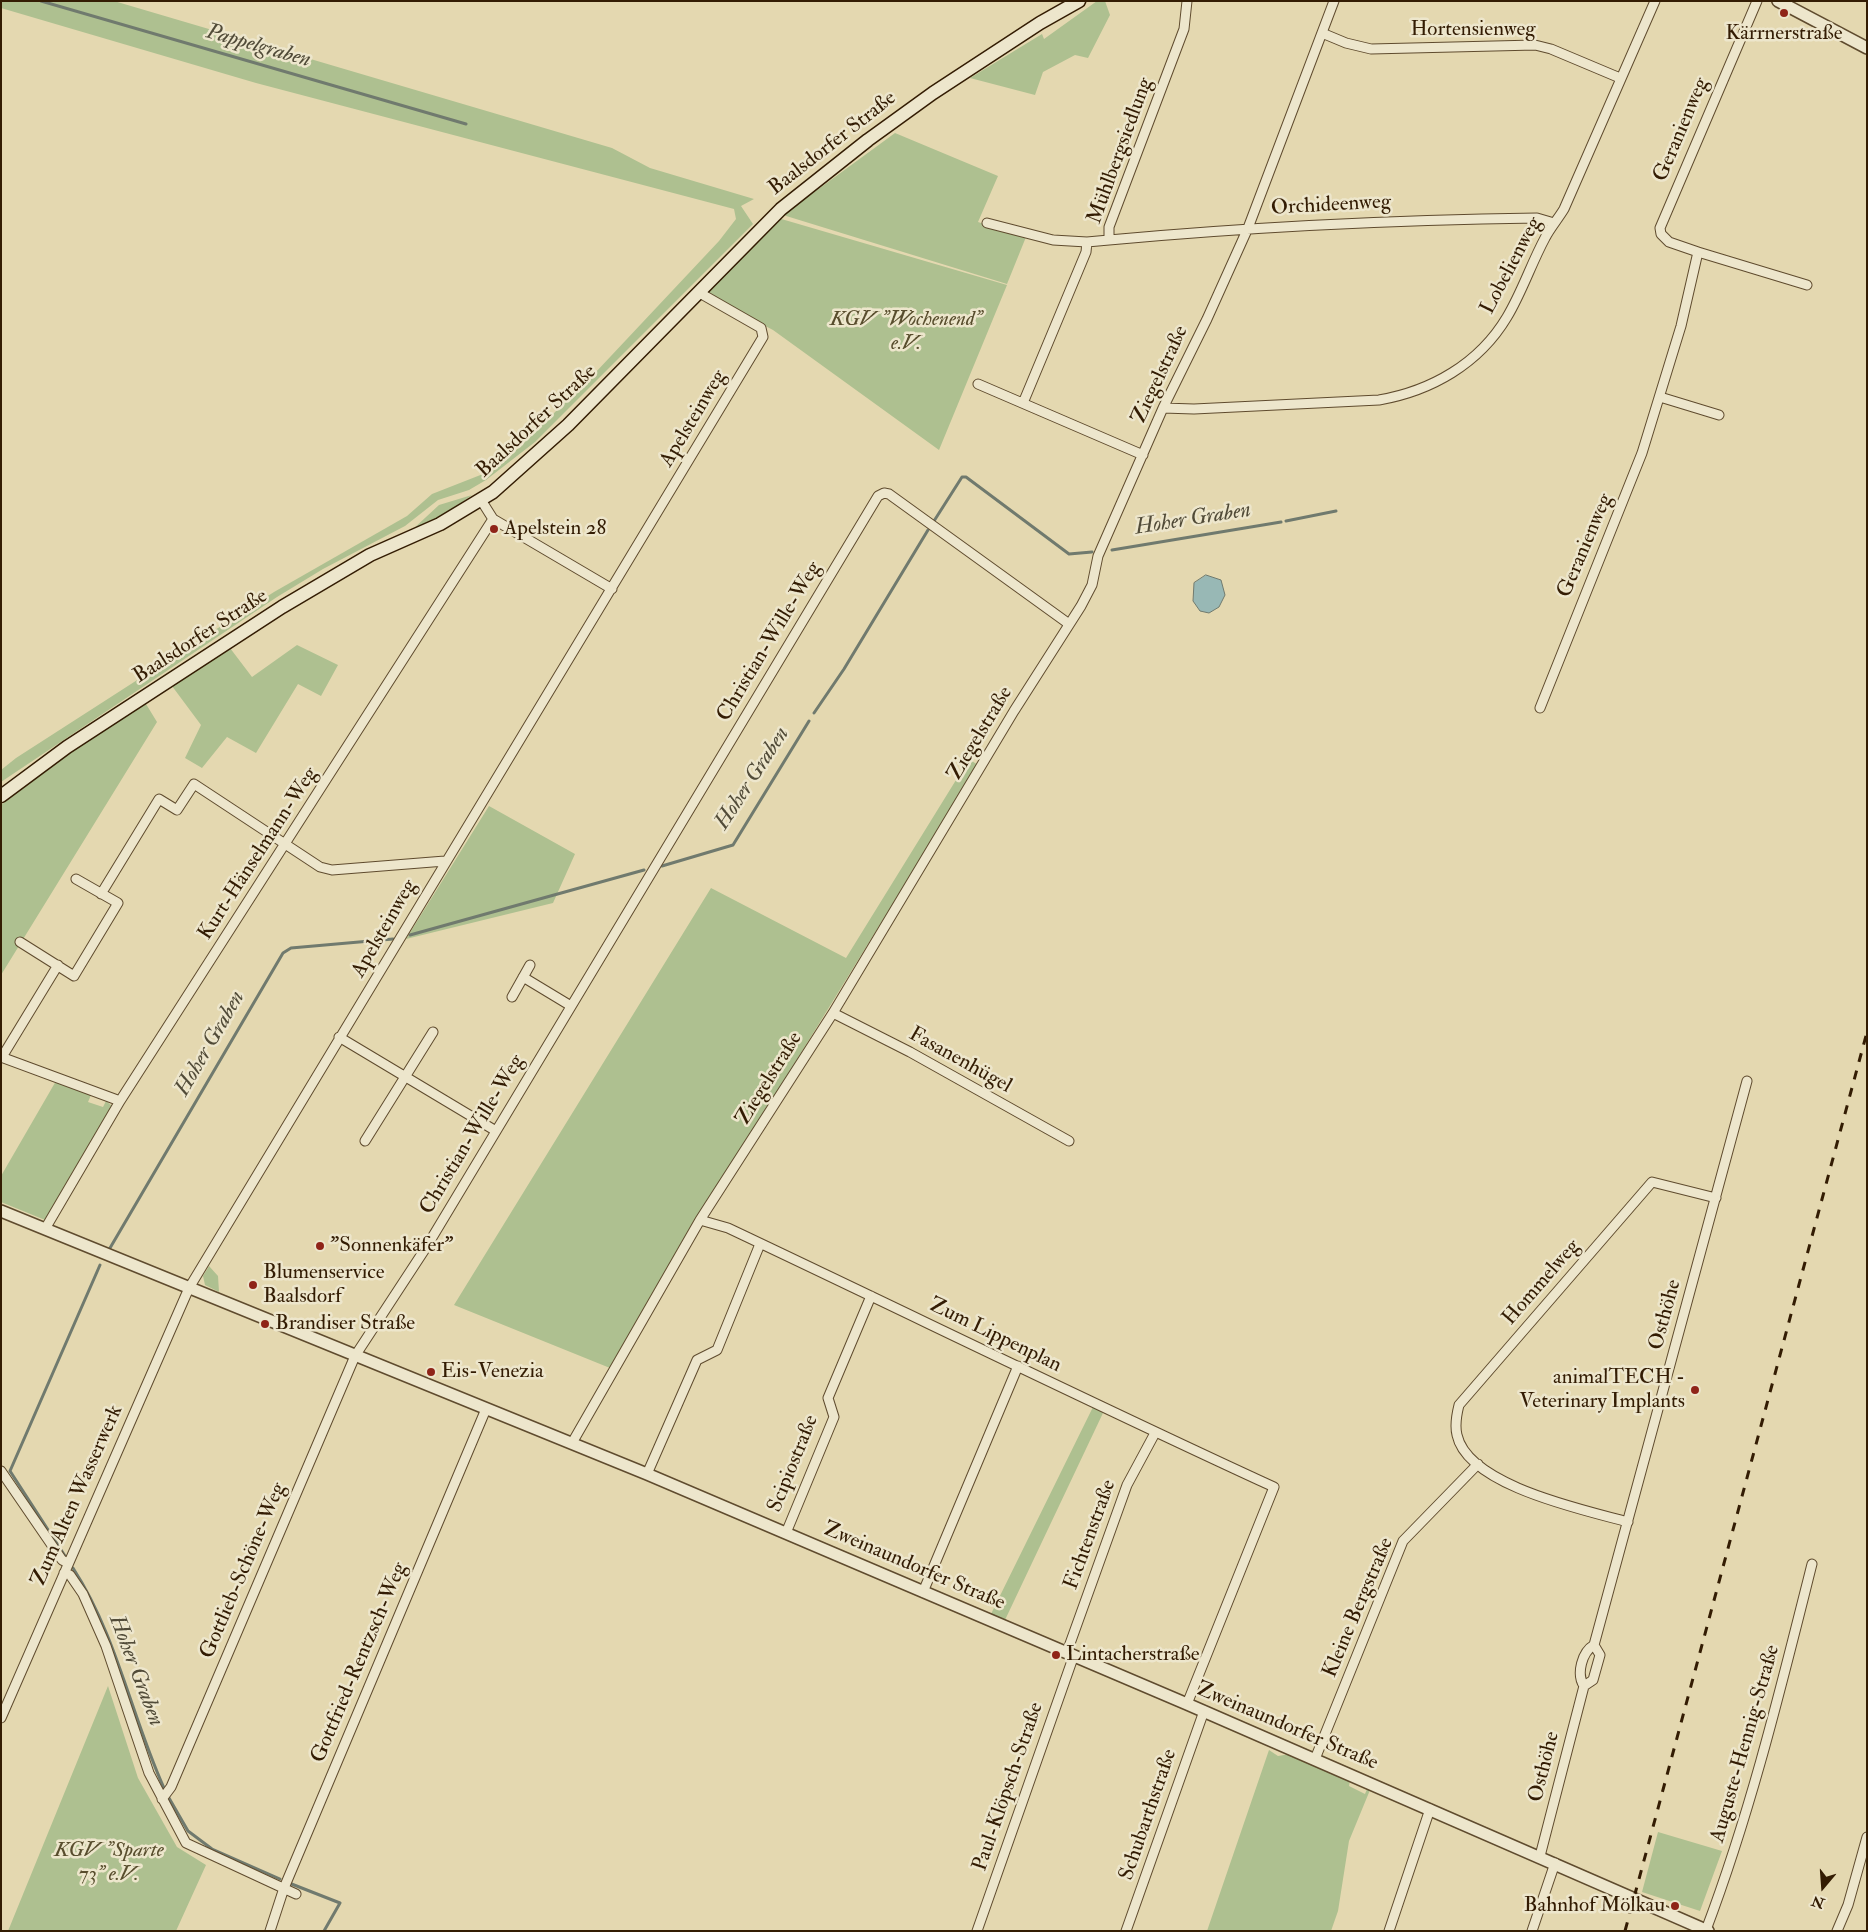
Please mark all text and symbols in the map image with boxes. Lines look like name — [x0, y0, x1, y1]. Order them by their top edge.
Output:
marker: Kärrnerstraße — [1778, 7, 1790, 19]
street label: Hortensienweg — [1410, 17, 1536, 43]
water label: Pappelgraben — [203, 19, 313, 75]
place label: Kärrnerstraße — [1726, 21, 1842, 47]
street label: Geranienweg — [1649, 74, 1715, 186]
street label: Mühlbergsiedlung — [1083, 75, 1159, 227]
street label: Baalsdorfer Straße — [764, 86, 902, 202]
street label: Orchideenweg — [1270, 190, 1392, 222]
street label: Lobelienweg — [1476, 213, 1548, 319]
park label: KGV "Wochenend" e.V. — [830, 307, 982, 357]
street label: Ziegelstraße — [1127, 322, 1195, 428]
street label: Baalsdorfer Straße — [472, 360, 602, 484]
street label: Apelsteinweg — [655, 366, 733, 472]
street label: Geranienweg — [1553, 490, 1619, 602]
water label: Hoher Graben — [1133, 498, 1253, 542]
place label: Apelstein 28 — [504, 516, 606, 542]
marker: Apelstein 28 — [488, 523, 500, 535]
street label: Christian-Wille-Weg — [712, 558, 828, 726]
street label: Baalsdorfer Straße — [129, 584, 273, 690]
street label: Ziegelstraße — [943, 682, 1019, 786]
water label: Hoher Graben — [710, 723, 796, 835]
street label: Kurt-Hänselmann-Weg — [194, 763, 324, 945]
street label: Apelsteinweg — [347, 876, 423, 982]
water label: Hoher Graben — [170, 987, 252, 1101]
street label: Fasanenhügel — [904, 1022, 1016, 1100]
street label: Ziegelstraße — [731, 1028, 809, 1130]
street label: Christian-Wille-Weg — [415, 1051, 531, 1219]
place label: "Sonnenkäfer" — [330, 1233, 453, 1259]
street label: Hommelweg — [1498, 1235, 1586, 1331]
marker: "Sonnenkäfer" — [314, 1240, 326, 1252]
place label: Blumenservice Baalsdorf — [263, 1260, 384, 1310]
street label: Osthöhe — [1645, 1277, 1687, 1353]
marker: Blumenservice Baalsdorf — [247, 1279, 259, 1291]
street label: Zum Lippenplan — [925, 1293, 1065, 1379]
place label: Brandiser Straße — [275, 1311, 415, 1337]
marker: Brandiser Straße — [259, 1318, 271, 1330]
place label: Eis-Venezia — [441, 1359, 544, 1385]
place label: animalTECH - Veterinary Implants — [1519, 1365, 1685, 1415]
marker: Eis-Venezia — [425, 1366, 437, 1378]
marker: animalTECH - Veterinary Implants — [1689, 1384, 1701, 1396]
street label: Zum Alten Wasserwerk — [27, 1402, 129, 1590]
street label: Scipiostraße — [763, 1412, 825, 1516]
street label: Fichtenstraße — [1060, 1477, 1122, 1593]
street label: Gottlieb-Schöne-Weg — [196, 1479, 292, 1663]
street label: Zweinaundorfer Straße — [819, 1517, 1009, 1617]
street label: Kleine Bergstraße — [1318, 1534, 1400, 1682]
street label: Gottfried-Rentzsch-Weg — [306, 1559, 414, 1767]
water label: Hoher Graben — [102, 1612, 168, 1730]
place label: Lintacherstraße — [1066, 1642, 1200, 1668]
street label: Auguste-Hennig-Straße — [1706, 1642, 1786, 1846]
marker: Lintacherstraße — [1050, 1649, 1062, 1661]
street label: Zweinaundorfer Straße — [1192, 1677, 1382, 1777]
street label: Paul-Klöpsch-Straße — [968, 1699, 1050, 1875]
street label: Osthöhe — [1524, 1729, 1566, 1805]
street label: Schubarthstraße — [1115, 1746, 1183, 1884]
park label: KGV "Sparte 73" e.V. — [54, 1838, 164, 1888]
north arrow — [1798, 1862, 1848, 1912]
text: N — [1810, 1892, 1827, 1912]
place label: Bahnhof Mölkau — [1524, 1893, 1665, 1919]
marker: Bahnhof Mölkau — [1669, 1900, 1681, 1912]

